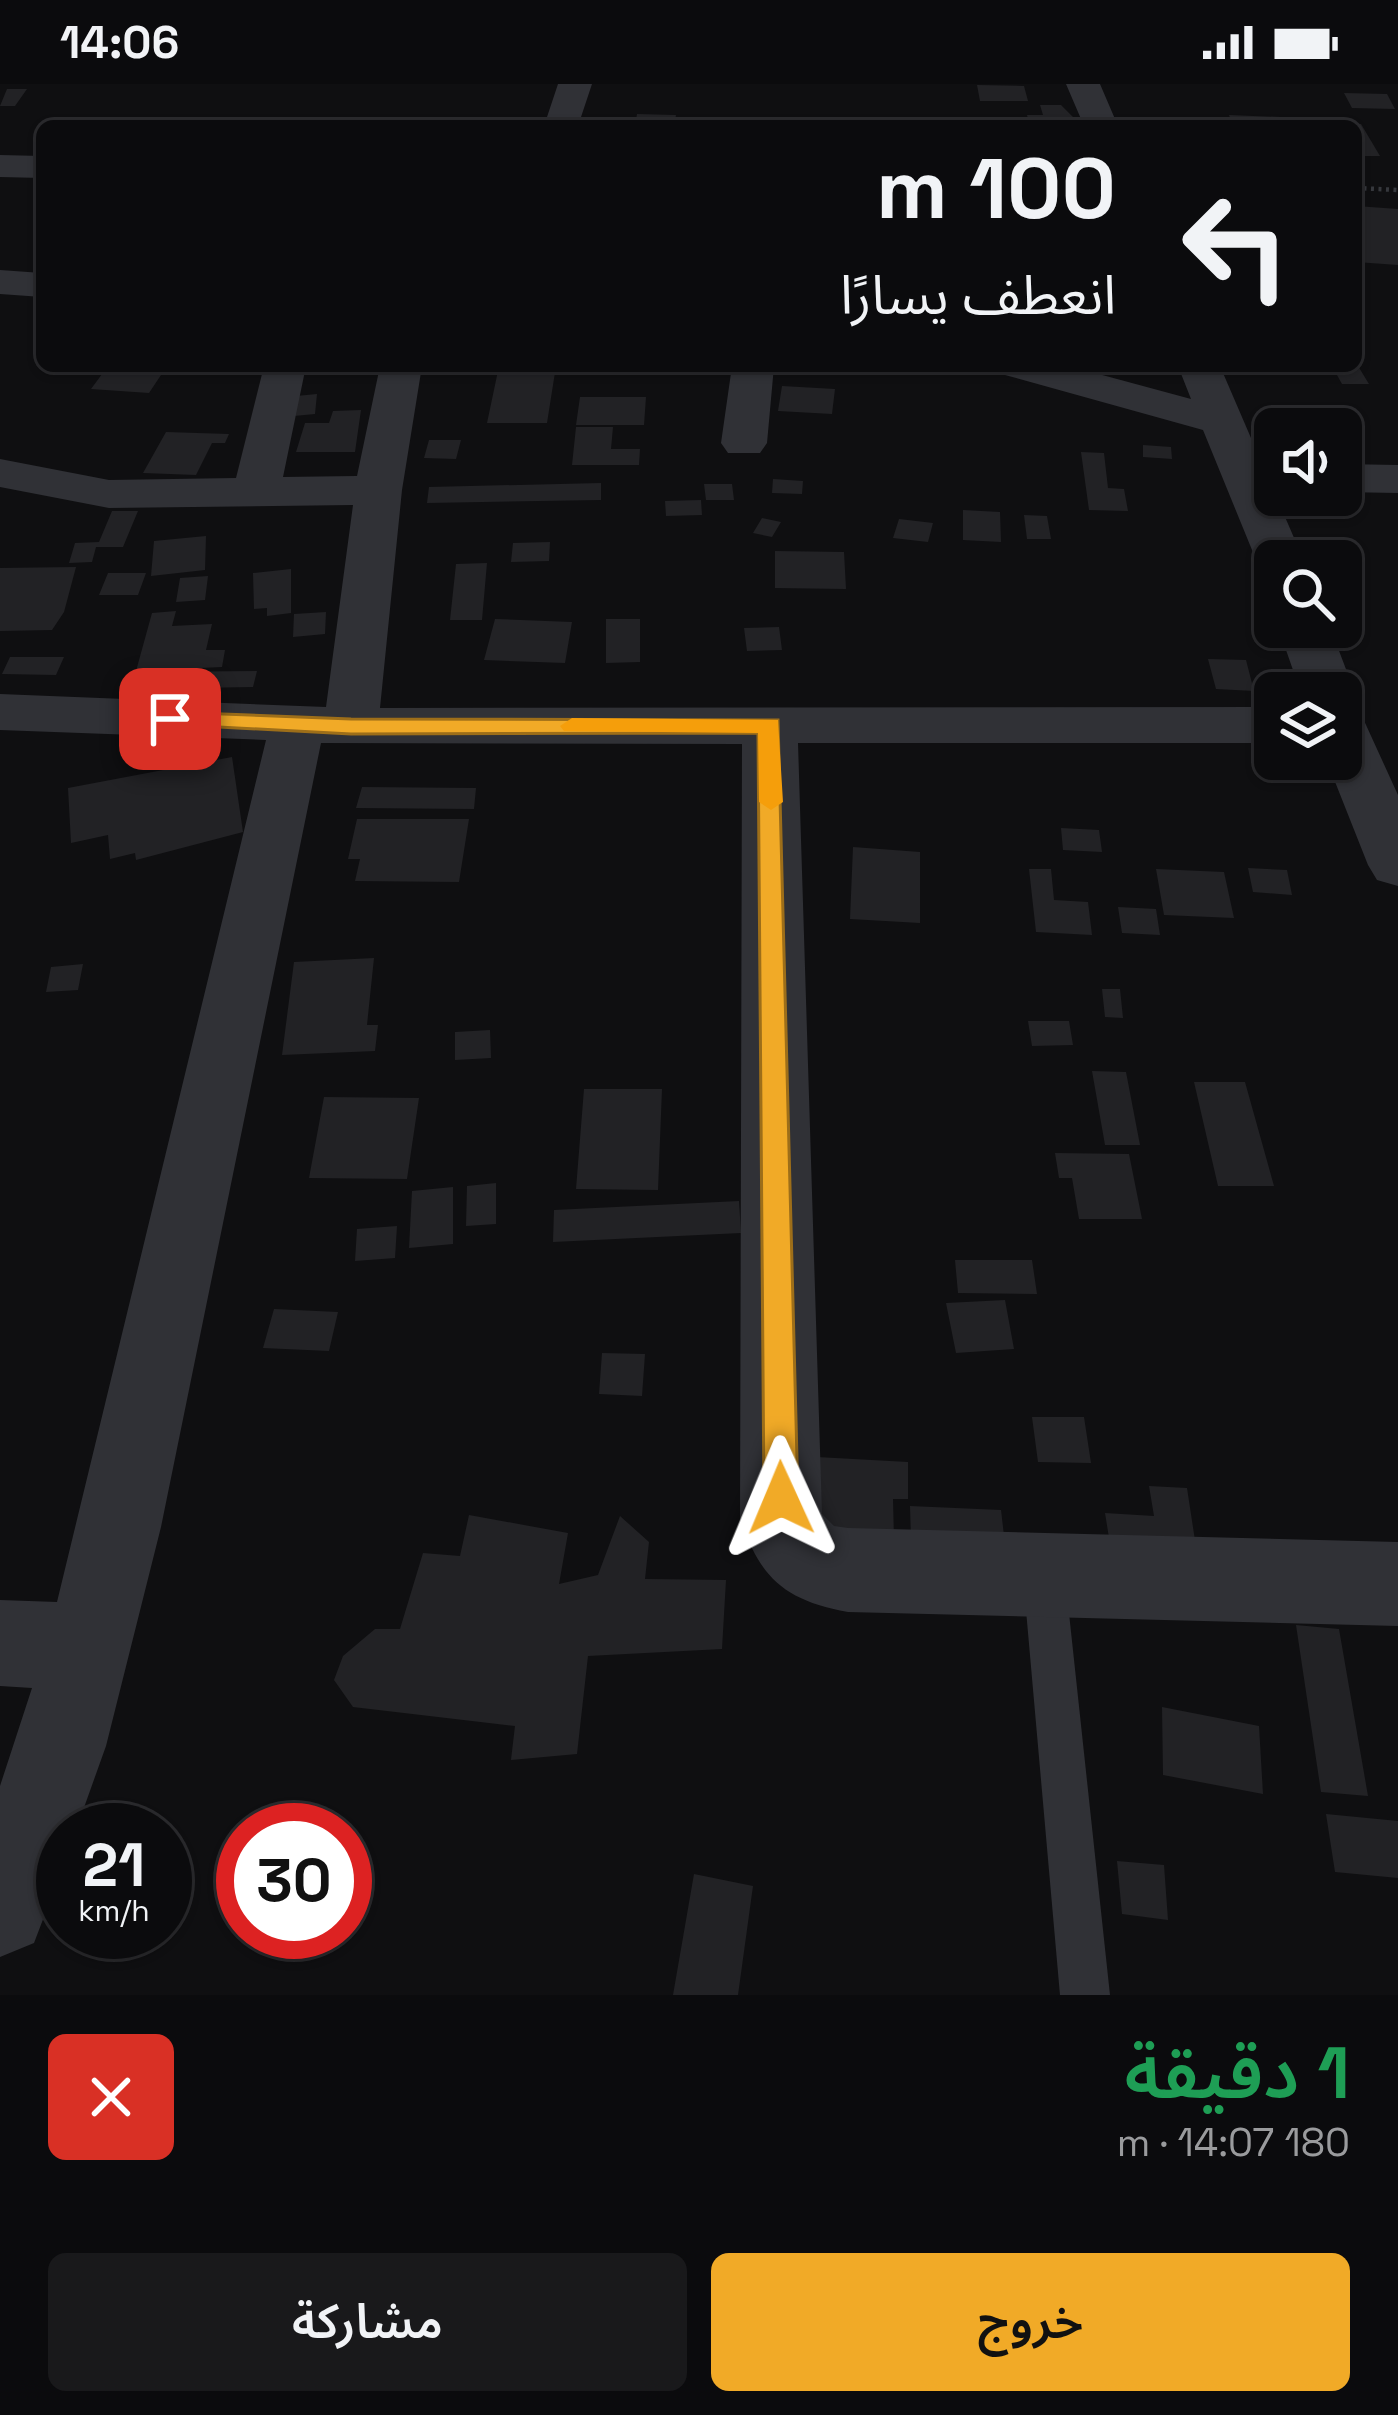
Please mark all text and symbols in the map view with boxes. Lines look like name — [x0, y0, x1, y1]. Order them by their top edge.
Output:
text: 14:06 — [60, 14, 179, 71]
text: 100 m — [876, 135, 1116, 243]
icon: left — [1158, 168, 1314, 324]
text: انعطف يسارًا — [840, 261, 1116, 330]
map controls — [1254, 408, 1362, 780]
button: sound — [1254, 408, 1362, 516]
button: search — [1254, 540, 1362, 648]
pin — [119, 668, 221, 770]
button: layers — [1254, 672, 1362, 780]
icon: arrive — [137, 686, 203, 752]
position arrow — [718, 1435, 844, 1561]
speed limit sign: 30 — [216, 1803, 372, 1959]
text: 21 — [83, 1827, 145, 1904]
text: km/h — [78, 1891, 150, 1930]
text: 1 دقيقة — [1124, 2027, 1350, 2119]
button: close — [48, 2034, 174, 2160]
text: 180 m · 14:07 — [1117, 2118, 1350, 2167]
button: مشاركة — [48, 2253, 687, 2391]
button: خروج — [711, 2253, 1350, 2391]

